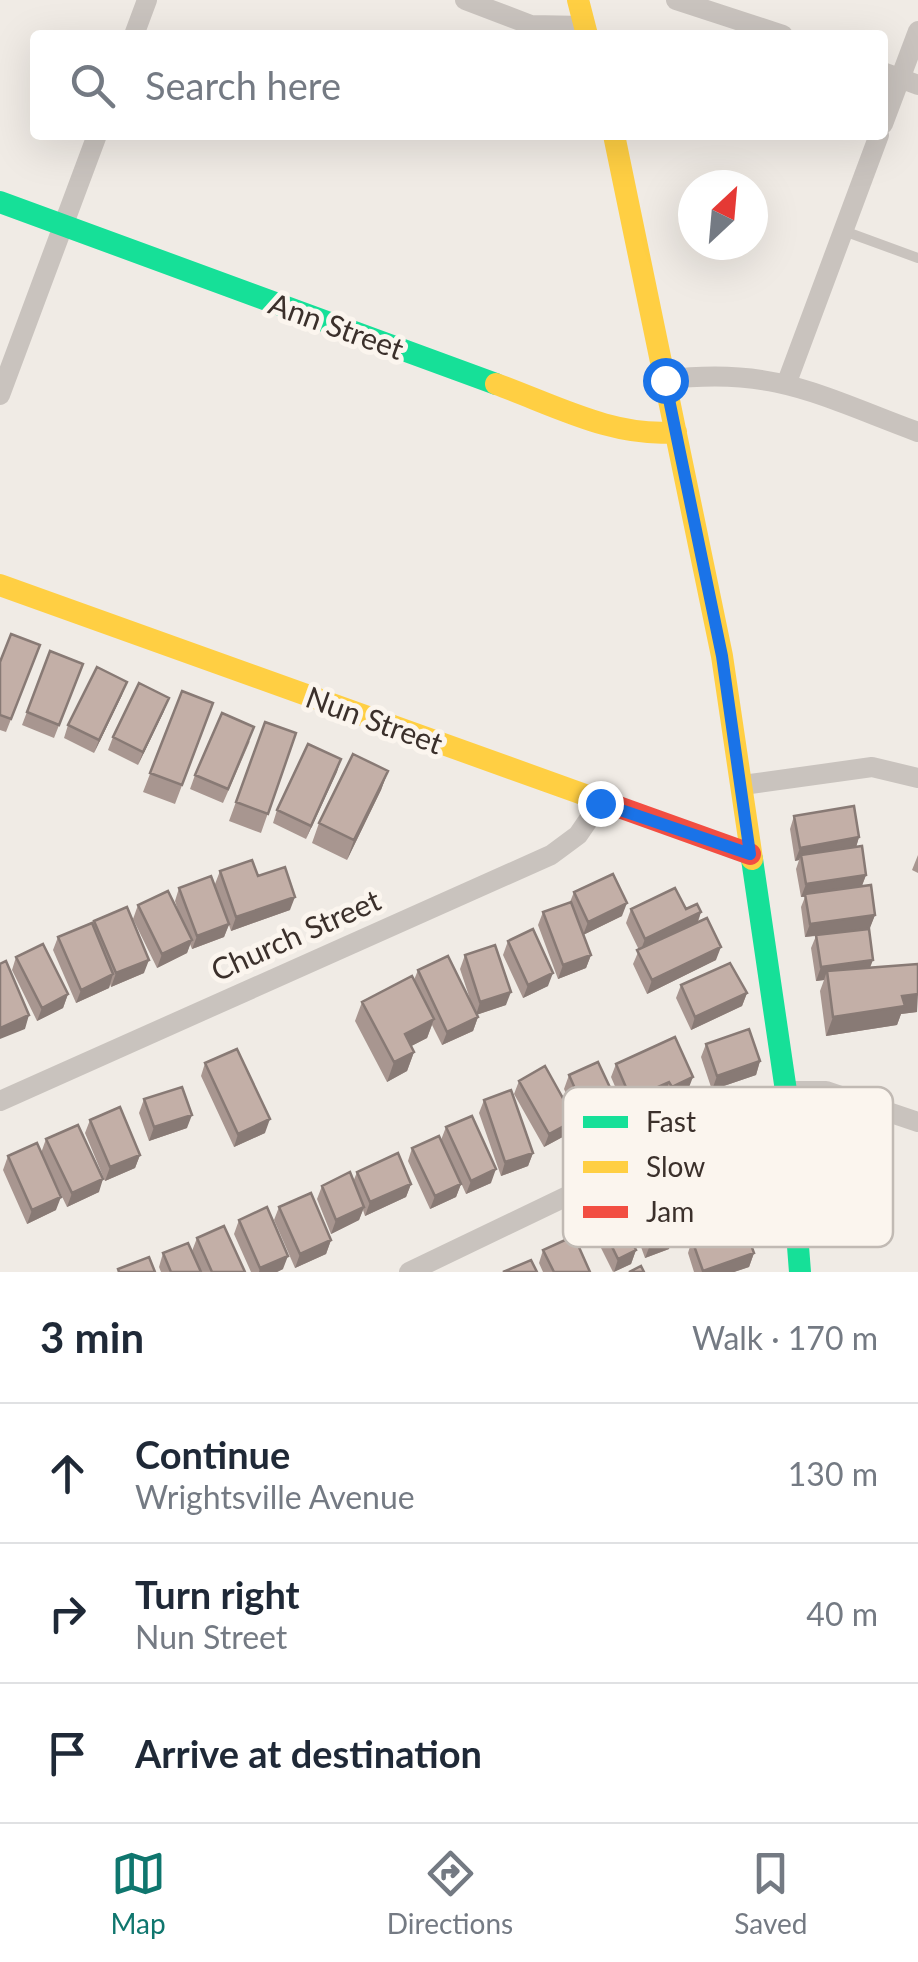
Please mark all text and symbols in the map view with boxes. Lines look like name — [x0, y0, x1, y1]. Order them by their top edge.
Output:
search box — [30, 30, 888, 140]
icon: search — [65, 58, 120, 113]
text: Search here — [145, 62, 341, 108]
north arrow — [678, 170, 768, 260]
street label: Ann Street — [265, 284, 409, 366]
route start — [643, 358, 689, 404]
street label: Nun Street — [301, 678, 448, 761]
route end — [578, 781, 624, 827]
street label: Church Street — [205, 881, 386, 988]
legend — [563, 1087, 893, 1247]
text: Fast — [646, 1104, 696, 1138]
text: Slow — [646, 1149, 705, 1183]
text: Jam — [646, 1194, 694, 1228]
text: 3 min — [40, 1312, 144, 1362]
text: Walk · 170 m — [692, 1318, 878, 1357]
text: Continue — [135, 1431, 290, 1477]
icon: ahead — [40, 1446, 95, 1501]
text: 130 m — [788, 1454, 878, 1493]
text: Wrightsville Avenue — [135, 1477, 415, 1516]
text: Turn right — [135, 1571, 300, 1617]
icon: right — [40, 1586, 95, 1641]
text: 40 m — [806, 1594, 878, 1633]
text: Nun Street — [135, 1617, 287, 1656]
icon: arrive — [40, 1726, 95, 1781]
text: Arrive at destination — [135, 1730, 482, 1776]
tab: Map — [111, 1846, 166, 1940]
tab: Directions — [387, 1846, 513, 1940]
tab: Saved — [734, 1846, 807, 1940]

